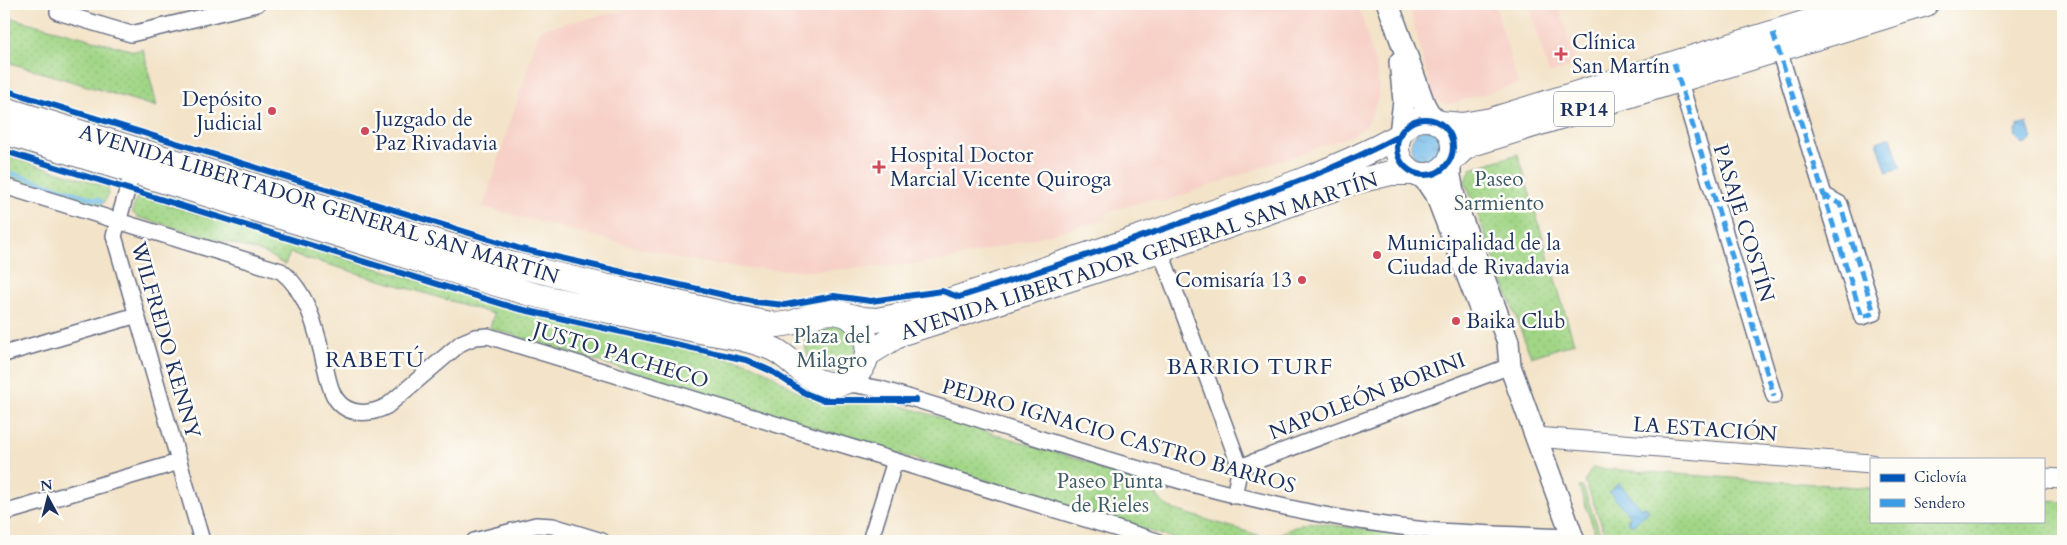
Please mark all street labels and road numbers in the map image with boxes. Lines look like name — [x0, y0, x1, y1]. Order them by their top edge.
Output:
road number: RP14 — [1554, 92, 1614, 126]
street label: AVENIDA LIBERTADOR GENERAL SAN MARTÍN — [75, 117, 562, 292]
street label: PASAJE COSTÍN — [1706, 141, 1781, 306]
street label: AVENIDA LIBERTADOR GENERAL SAN MARTÍN — [897, 165, 1382, 348]
street label: WILFREDO KENNY — [123, 237, 208, 442]
street label: JUSTO PACHECO — [527, 314, 712, 396]
street label: NAPOLEÓN BORINI — [1264, 345, 1470, 447]
street label: PEDRO IGNACIO CASTRO BARROS — [939, 372, 1299, 501]
street label: LA ESTACIÓN — [1632, 409, 1778, 449]

